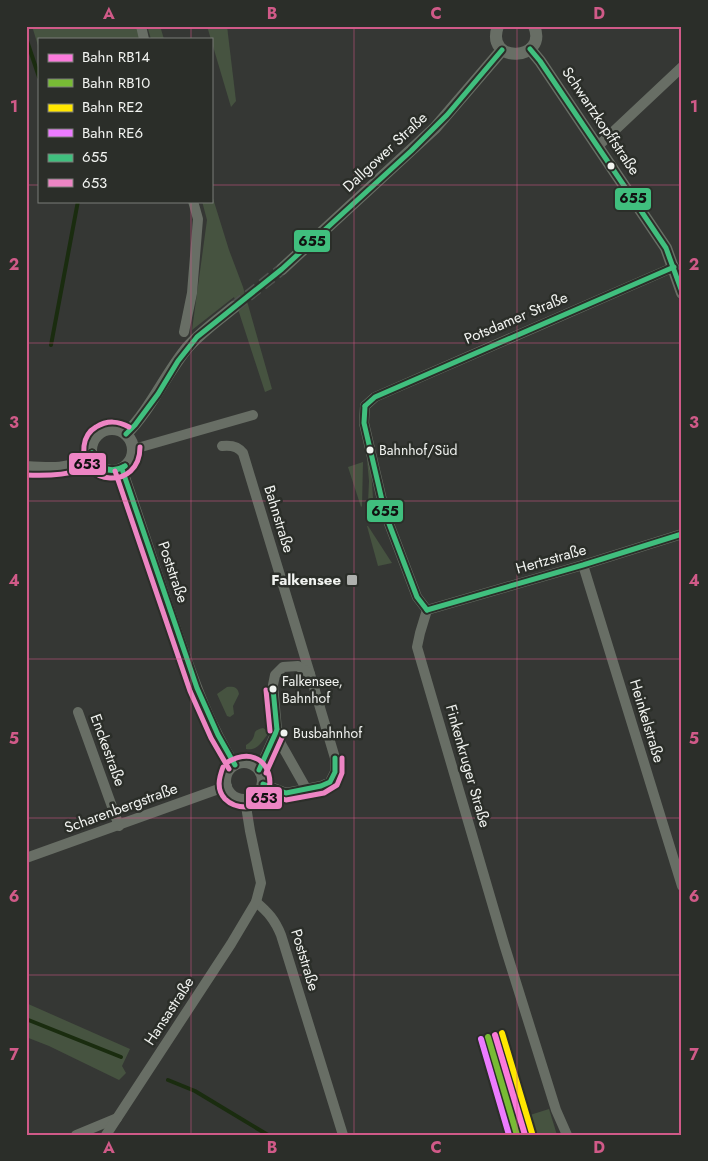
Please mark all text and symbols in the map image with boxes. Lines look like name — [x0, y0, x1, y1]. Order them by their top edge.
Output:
text: A — [102, 2, 115, 25]
text: B — [267, 2, 277, 25]
text: C — [430, 2, 442, 25]
text: D — [593, 2, 605, 25]
legend — [38, 38, 212, 202]
text: Bahn RB14 — [82, 46, 150, 68]
street label: Schwartzkopffstraße — [557, 63, 646, 180]
text: Bahn RB10 — [82, 72, 150, 94]
text: 1 — [10, 95, 18, 118]
text: 1 — [690, 95, 698, 118]
text: Bahn RE2 — [82, 96, 143, 118]
street label: Dallgower Straße — [338, 107, 432, 197]
text: Bahn RE6 — [82, 122, 143, 144]
text: 655 — [82, 146, 108, 168]
unlabelled marker — [606, 161, 616, 171]
text: 653 — [82, 172, 107, 194]
line badge: 655 — [614, 187, 652, 211]
text: 655 — [619, 188, 647, 208]
line badge: 655 — [293, 229, 331, 253]
text: 655 — [298, 231, 326, 251]
text: 2 — [9, 253, 19, 276]
text: 2 — [689, 253, 699, 276]
street label: Potsdamer Straße — [461, 286, 572, 350]
text: 3 — [9, 411, 19, 434]
text: 3 — [689, 411, 699, 434]
place label: Bahnhof/Süd — [379, 440, 457, 460]
marker: Bahnhof/Süd — [365, 445, 375, 455]
line badge: 653 — [68, 452, 107, 476]
text: 653 — [73, 454, 101, 474]
street label: Bahnstraße — [258, 483, 300, 556]
line badge: 655 — [366, 499, 404, 523]
text: 655 — [371, 501, 399, 521]
street label: Poststraße — [152, 538, 194, 606]
street label: Hertzstraße — [513, 538, 589, 580]
text: 4 — [8, 569, 20, 592]
place label: Falkensee — [271, 569, 341, 591]
text: 4 — [688, 569, 700, 592]
marker: Falkensee — [345, 573, 359, 587]
place label: Falkensee, Bahnhof — [282, 671, 343, 708]
street label: Heinkelstraße — [624, 677, 670, 766]
marker: Falkensee, Bahnhof — [268, 684, 278, 694]
street label: Finkenkruger Straße — [440, 702, 496, 830]
street label: Enckestraße — [85, 711, 131, 790]
place label: Busbahnhof — [293, 723, 363, 743]
text: 5 — [9, 727, 19, 750]
text: 5 — [689, 727, 699, 750]
marker: Busbahnhof — [279, 728, 289, 738]
street label: Scharenbergstraße — [61, 777, 181, 839]
line badge: 653 — [245, 786, 283, 810]
text: 653 — [250, 788, 278, 808]
text: 6 — [9, 885, 19, 908]
text: 6 — [689, 885, 699, 908]
street label: Poststraße — [285, 926, 325, 994]
street label: Hansastraße — [139, 972, 199, 1049]
text: 7 — [9, 1043, 19, 1066]
text: 7 — [689, 1043, 699, 1066]
text: A — [102, 1136, 115, 1159]
text: B — [267, 1136, 277, 1159]
text: C — [430, 1136, 442, 1159]
text: D — [593, 1136, 605, 1159]

